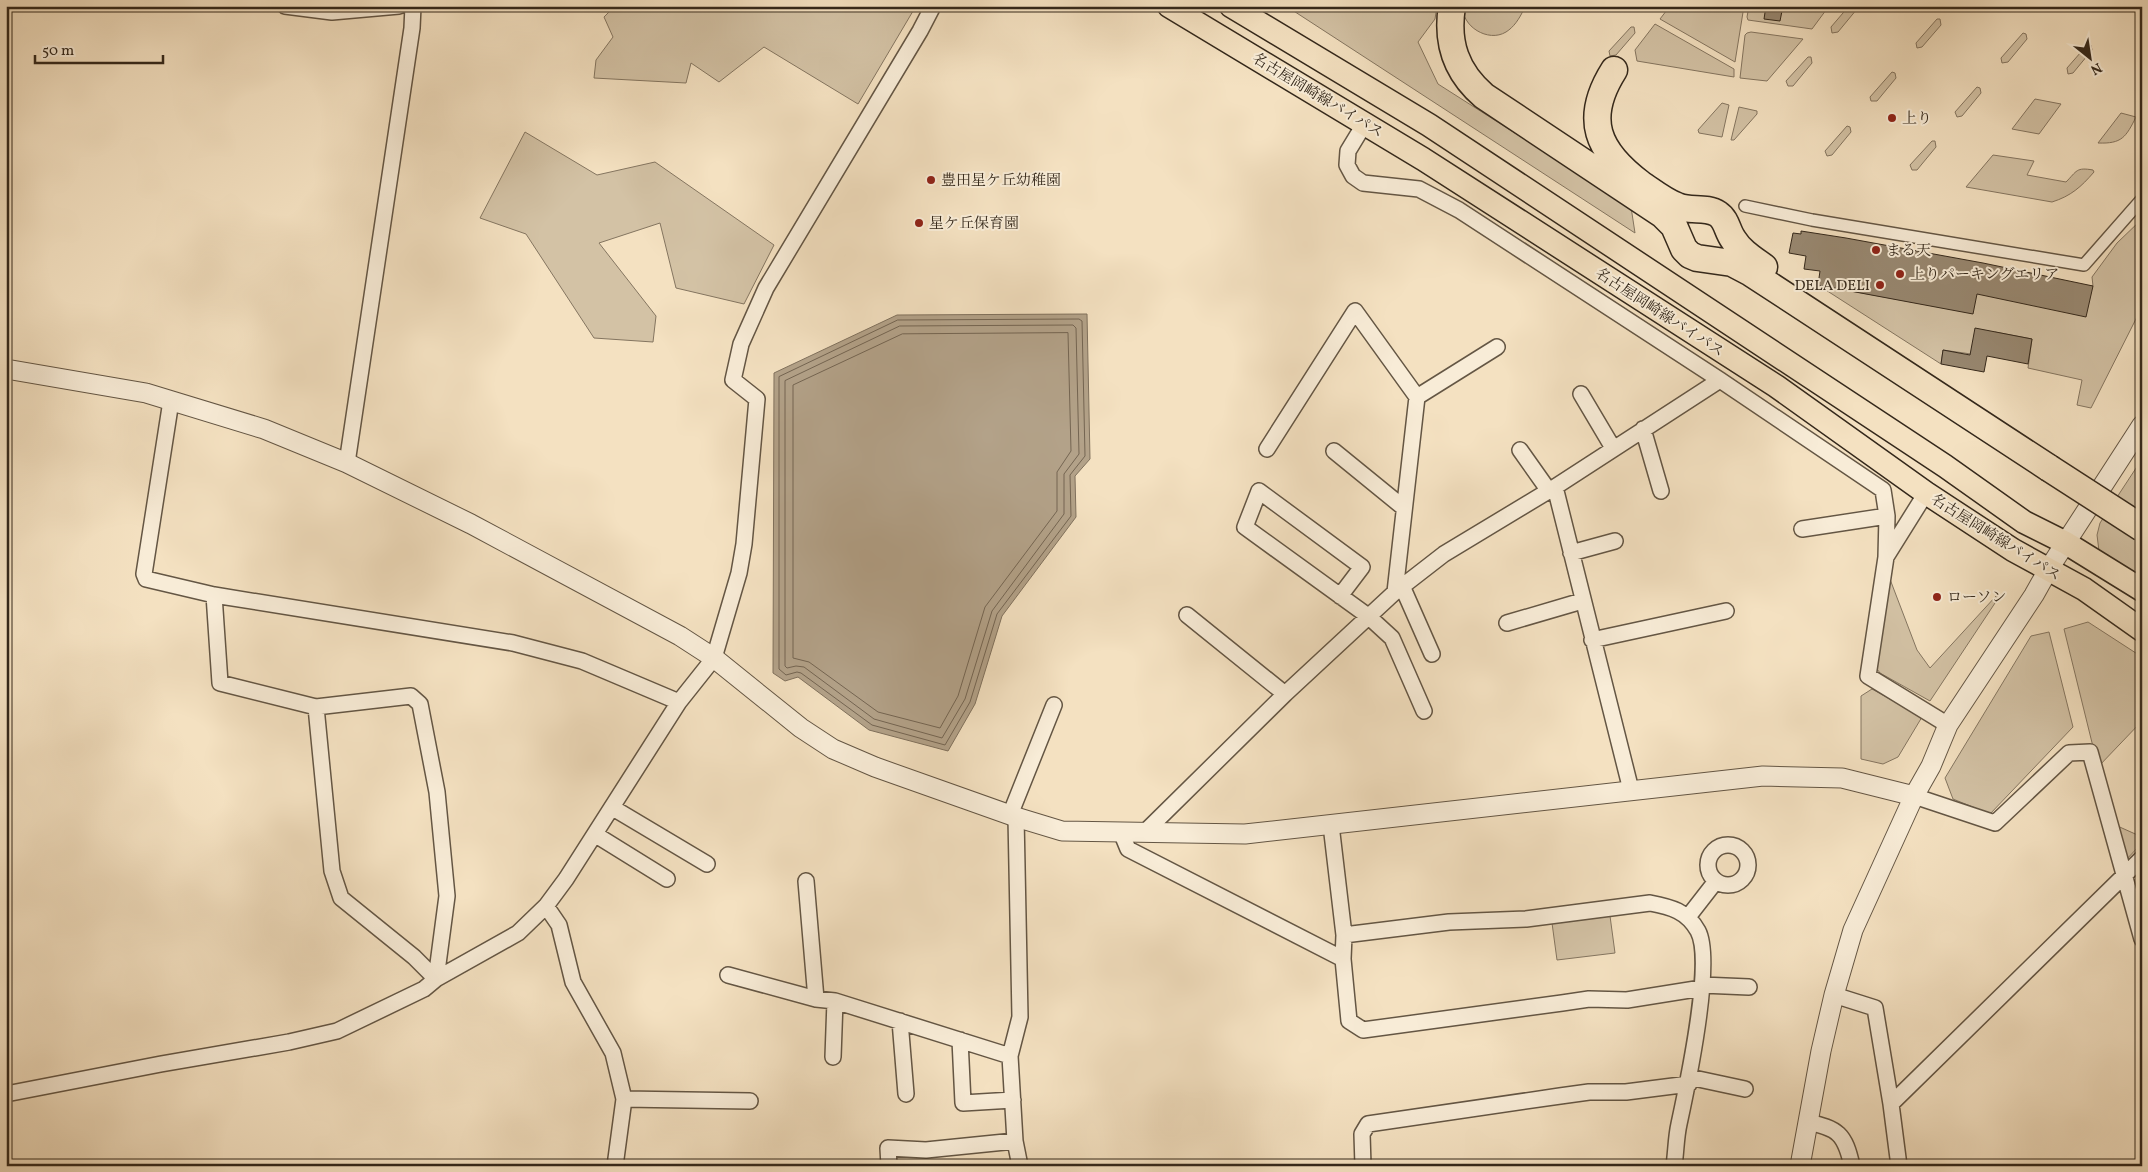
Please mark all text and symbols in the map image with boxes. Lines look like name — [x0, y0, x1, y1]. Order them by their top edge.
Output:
scale bar — [35, 32, 162, 64]
north arrow — [2066, 32, 2116, 82]
text: 50 m — [42, 41, 74, 62]
street label: 名古屋岡崎線バイパス — [1248, 49, 1387, 144]
text: N — [2087, 57, 2105, 79]
place label: 上り — [1902, 109, 1932, 130]
marker: 上り — [1886, 112, 1898, 124]
place label: 豊田星ケ丘幼稚園 — [941, 171, 1061, 192]
marker: 豊田星ケ丘幼稚園 — [925, 174, 937, 186]
place label: 星ケ丘保育園 — [929, 214, 1019, 235]
marker: 星ケ丘保育園 — [913, 217, 925, 229]
place label: まる天 — [1886, 241, 1931, 262]
marker: まる天 — [1870, 244, 1882, 256]
street label: 名古屋岡崎線バイパス — [1591, 264, 1728, 363]
place label: 上りパーキングエリア — [1910, 265, 2059, 286]
marker: 上りパーキングエリア — [1894, 268, 1906, 280]
place label: DELA DELI — [1794, 276, 1870, 297]
marker: DELA DELI — [1874, 279, 1886, 291]
street label: 名古屋岡崎線バイパス — [1926, 490, 2064, 587]
place label: ローソン — [1947, 588, 2006, 609]
marker: ローソン — [1931, 591, 1943, 603]

